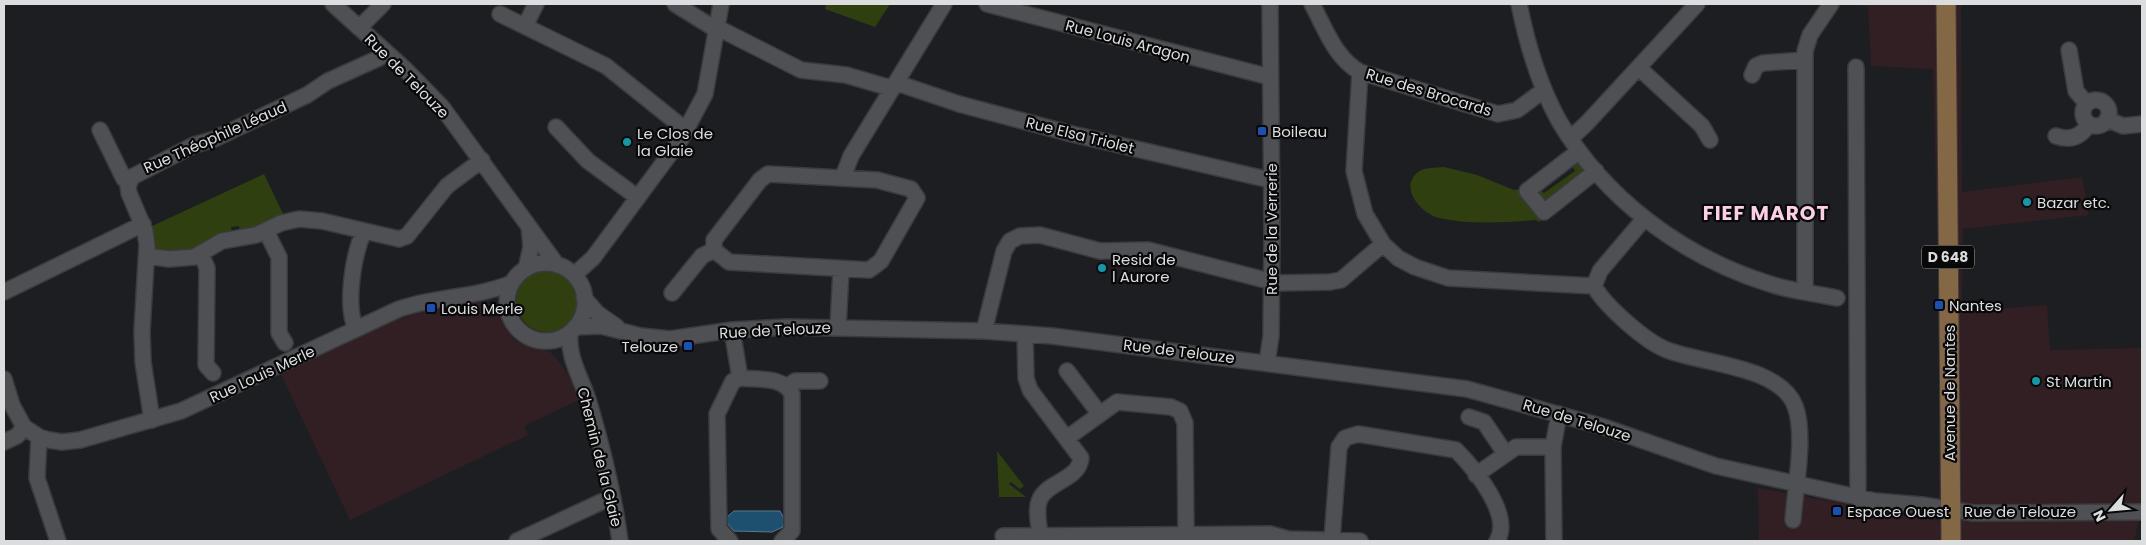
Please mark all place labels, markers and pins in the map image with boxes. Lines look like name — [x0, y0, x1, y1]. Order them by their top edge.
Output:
place label: Boileau — [1272, 121, 1327, 142]
place label: Le Clos de la Glaie — [637, 123, 713, 161]
marker: Boileau — [1256, 125, 1268, 137]
marker: Le Clos de la Glaie — [621, 136, 633, 148]
place label: Bazar etc. — [2037, 192, 2110, 213]
marker: Bazar etc. — [2021, 196, 2033, 208]
place label: Resid de l Aurore — [1112, 249, 1176, 287]
marker: Resid de l Aurore — [1096, 262, 1108, 274]
place label: Nantes — [1949, 295, 2002, 316]
place label: Louis Merle — [441, 298, 523, 319]
marker: Nantes — [1933, 299, 1945, 311]
marker: Louis Merle — [425, 302, 437, 314]
place label: Telouze — [622, 336, 678, 357]
marker: Telouze — [682, 340, 694, 352]
place label: St Martin — [2046, 371, 2112, 392]
marker: St Martin — [2030, 375, 2042, 387]
place label: Espace Ouest — [1847, 501, 1949, 522]
marker: Espace Ouest — [1831, 505, 1843, 517]

